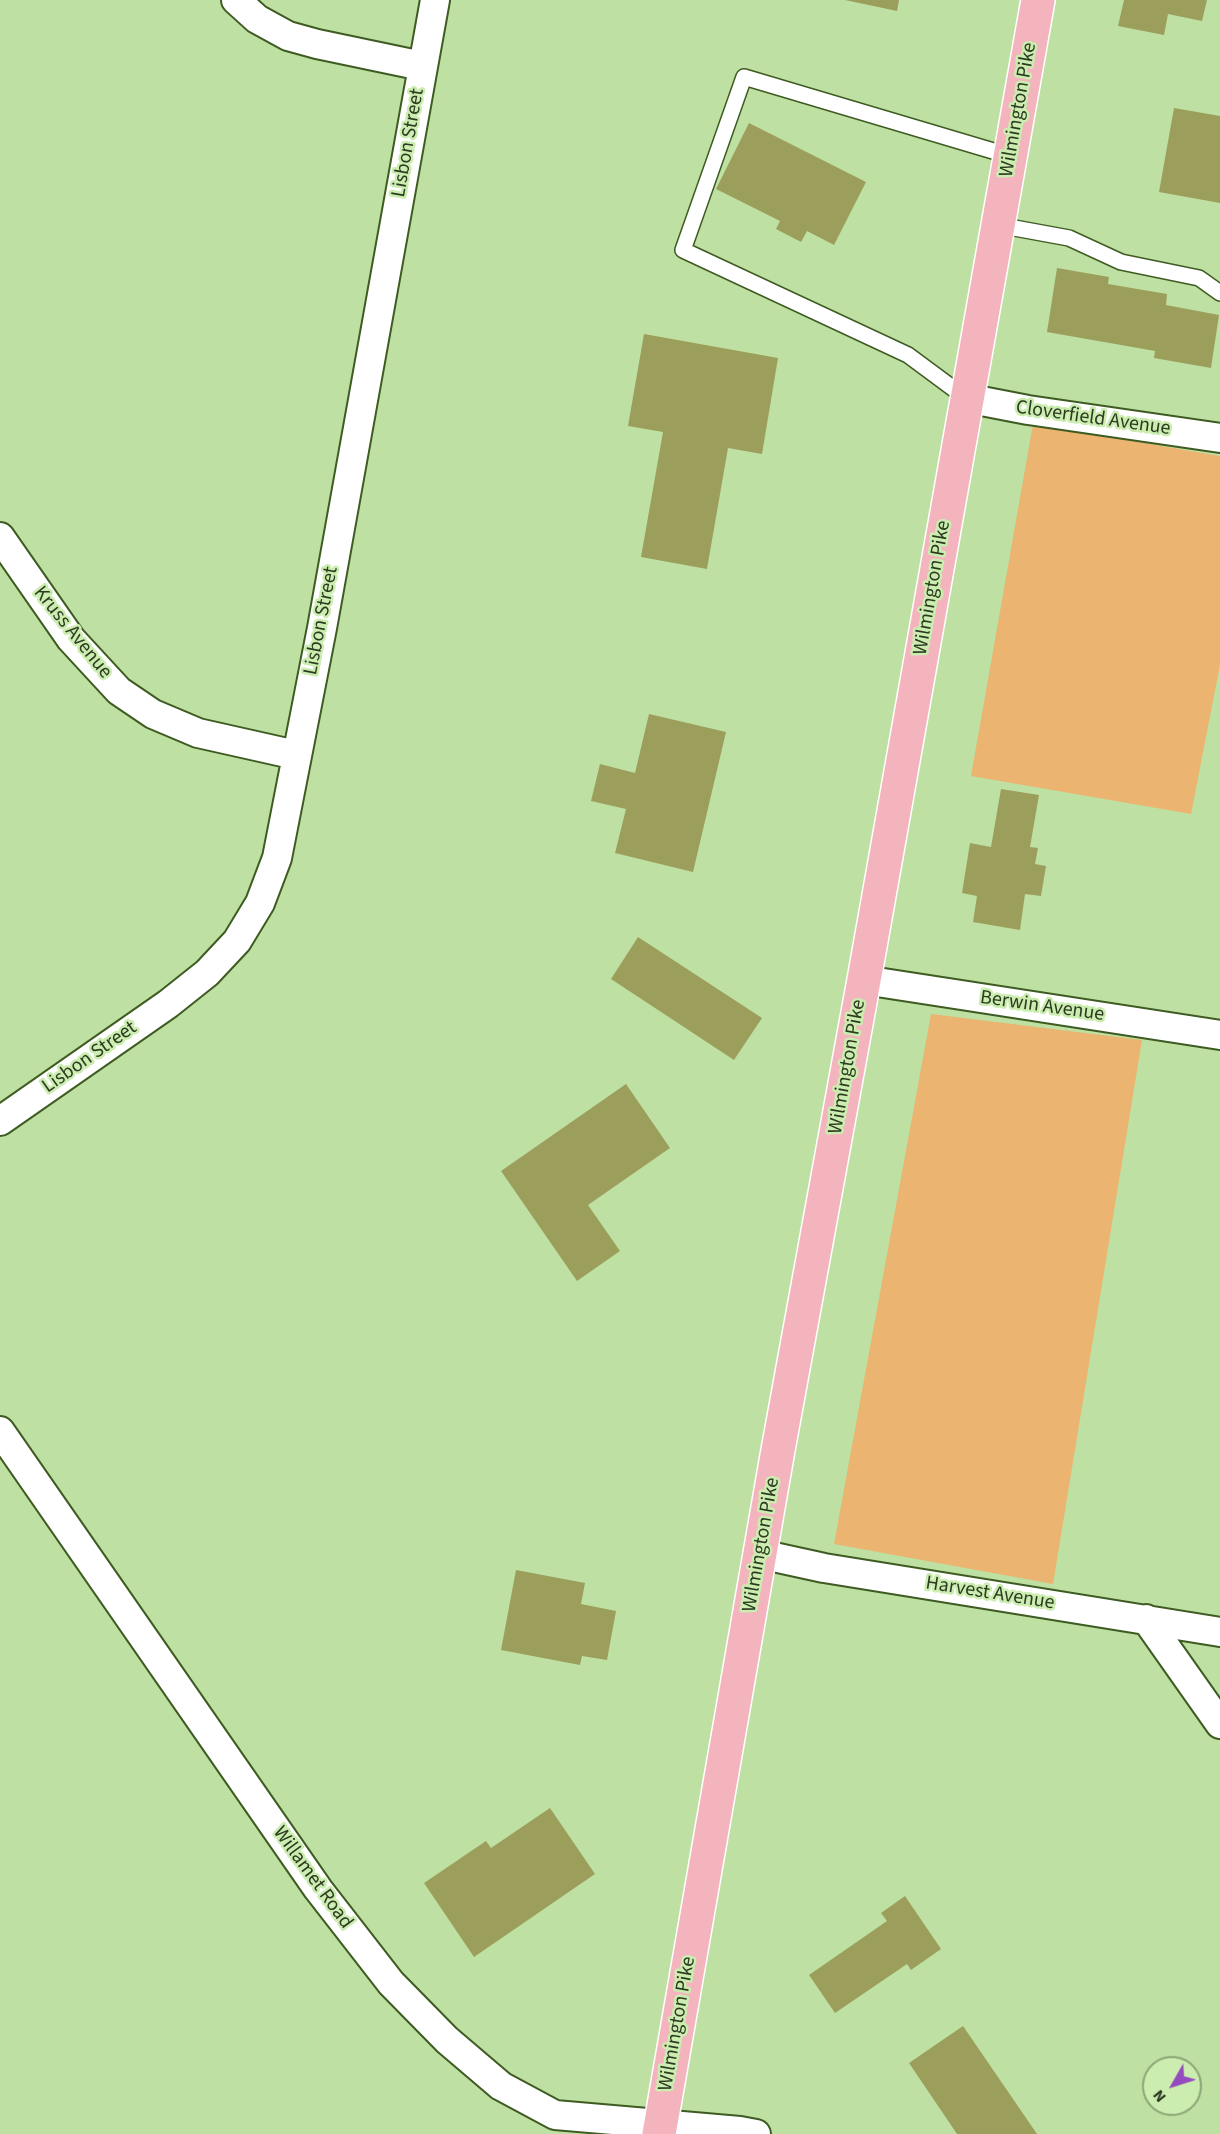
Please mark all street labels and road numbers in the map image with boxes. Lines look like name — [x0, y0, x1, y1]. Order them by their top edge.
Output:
street label: Wilmington Pike — [995, 41, 1043, 179]
street label: Lisbon Street — [388, 87, 430, 199]
street label: Cloverfield Avenue — [1014, 396, 1172, 442]
street label: Wilmington Pike — [909, 519, 957, 657]
street label: Lisbon Street — [300, 565, 344, 677]
street label: Kruss Avenue — [27, 582, 117, 684]
street label: Berwin Avenue — [978, 986, 1106, 1028]
street label: Wilmington Pike — [824, 998, 872, 1136]
street label: Lisbon Street — [38, 1017, 142, 1099]
street label: Wilmington Pike — [738, 1476, 786, 1614]
street label: Harvest Avenue — [924, 1572, 1056, 1616]
street label: Willamet Road — [267, 1822, 357, 1934]
street label: Wilmington Pike — [654, 1955, 702, 2093]

